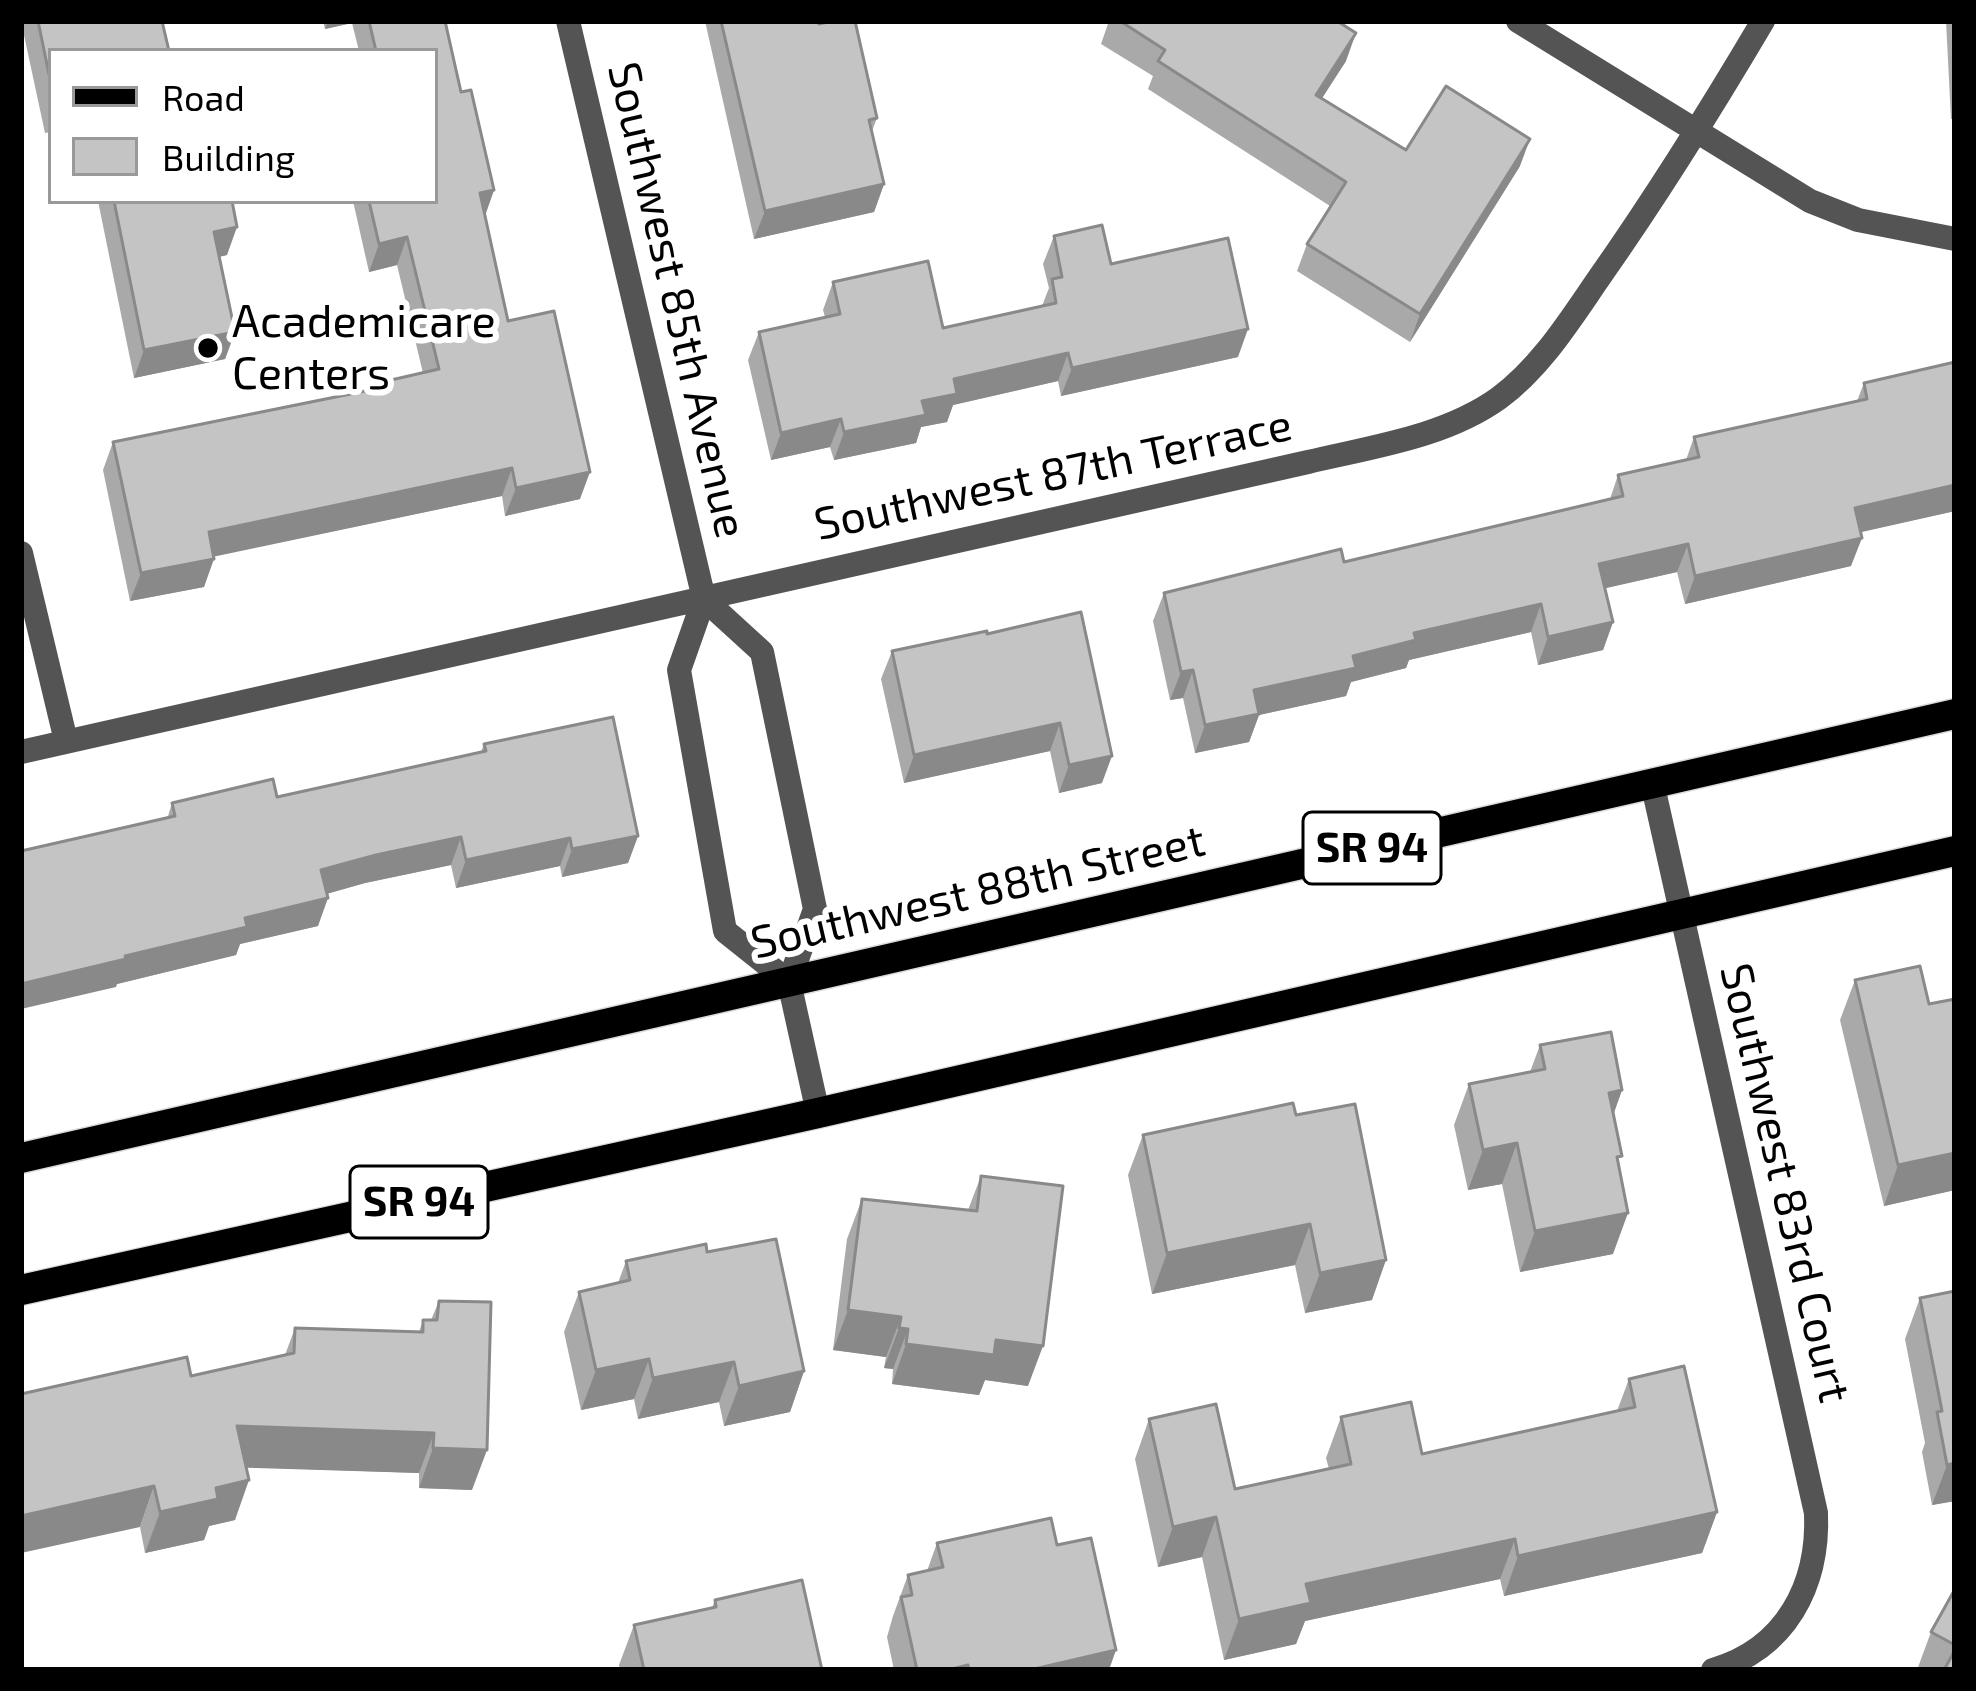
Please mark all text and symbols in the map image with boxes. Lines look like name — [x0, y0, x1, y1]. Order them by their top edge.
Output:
legend — [48, 48, 438, 204]
street label: Southwest 85th Avenue — [596, 57, 758, 543]
text: Road — [162, 75, 245, 118]
text: Building — [162, 135, 295, 178]
place label: Academicare Centers — [232, 295, 496, 401]
marker: Academicare Centers — [195, 335, 221, 361]
street label: Southwest 87th Terrace — [809, 398, 1297, 552]
road number: SR 94 — [1303, 812, 1441, 884]
street label: Southwest 88th Street — [746, 814, 1210, 970]
street label: Southwest 83rd Court — [1708, 958, 1862, 1408]
road number: SR 94 — [350, 1166, 488, 1238]

